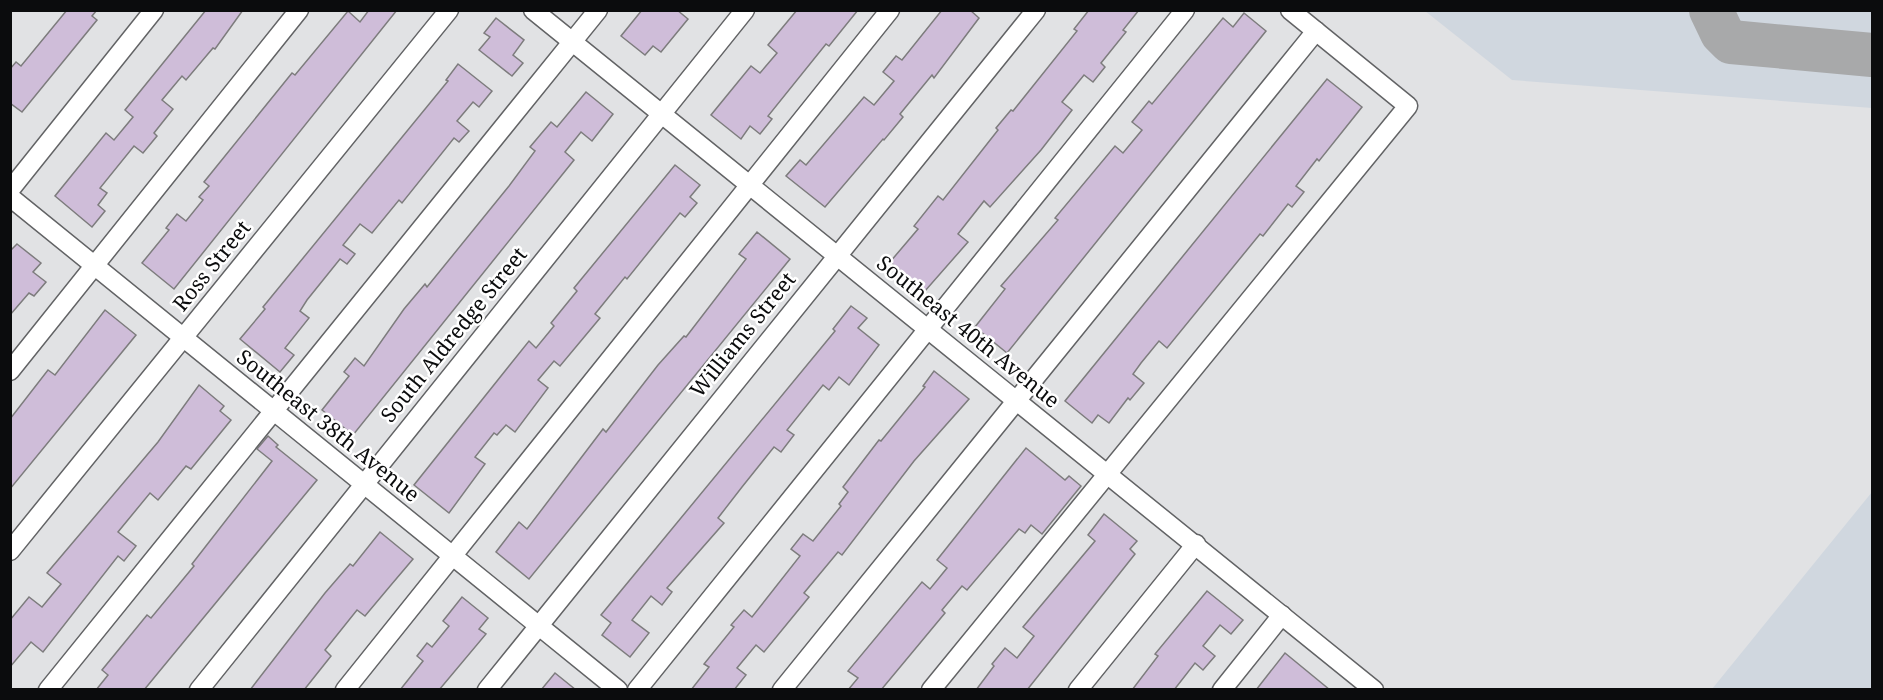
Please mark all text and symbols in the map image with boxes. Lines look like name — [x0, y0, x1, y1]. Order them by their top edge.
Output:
street label: Ross Street — [166, 214, 256, 316]
street label: South Aldredge Street — [374, 241, 533, 428]
street label: Southeast 40th Avenue — [871, 249, 1066, 414]
street label: Williams Street — [683, 266, 801, 403]
street label: Southeast 38th Avenue — [231, 343, 426, 508]

